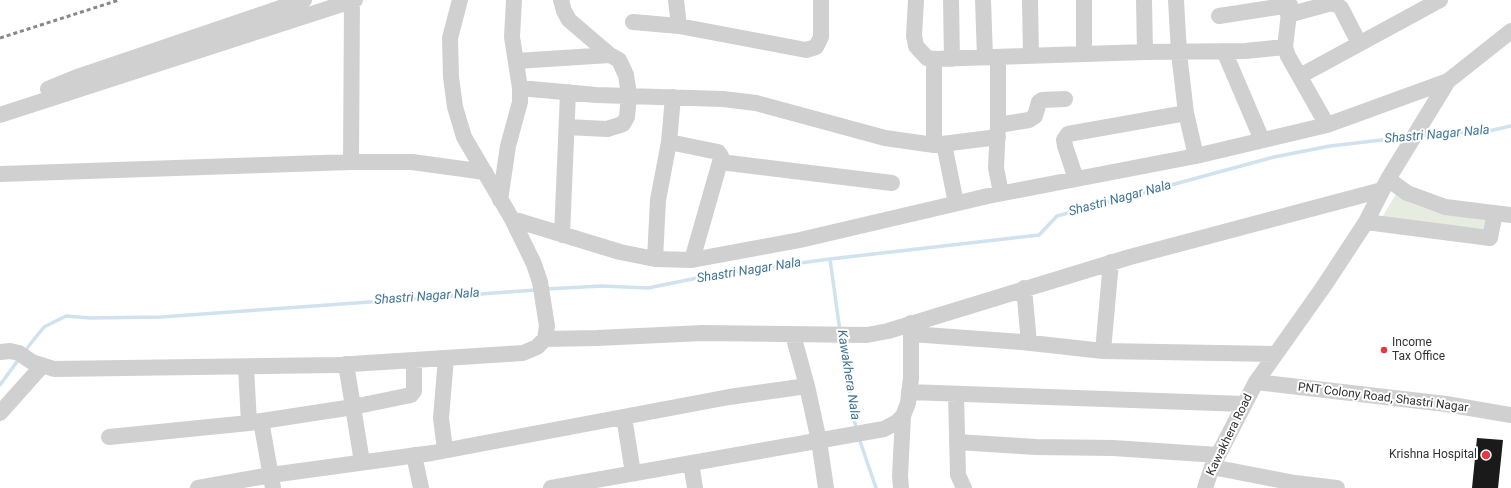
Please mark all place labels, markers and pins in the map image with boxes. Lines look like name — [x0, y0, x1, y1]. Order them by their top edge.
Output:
place label: Income Tax Office — [1392, 336, 1445, 364]
marker: Income Tax Office — [1379, 345, 1389, 355]
place label: Krishna Hospital — [1389, 448, 1477, 462]
marker: Krishna Hospital — [1480, 449, 1492, 461]

